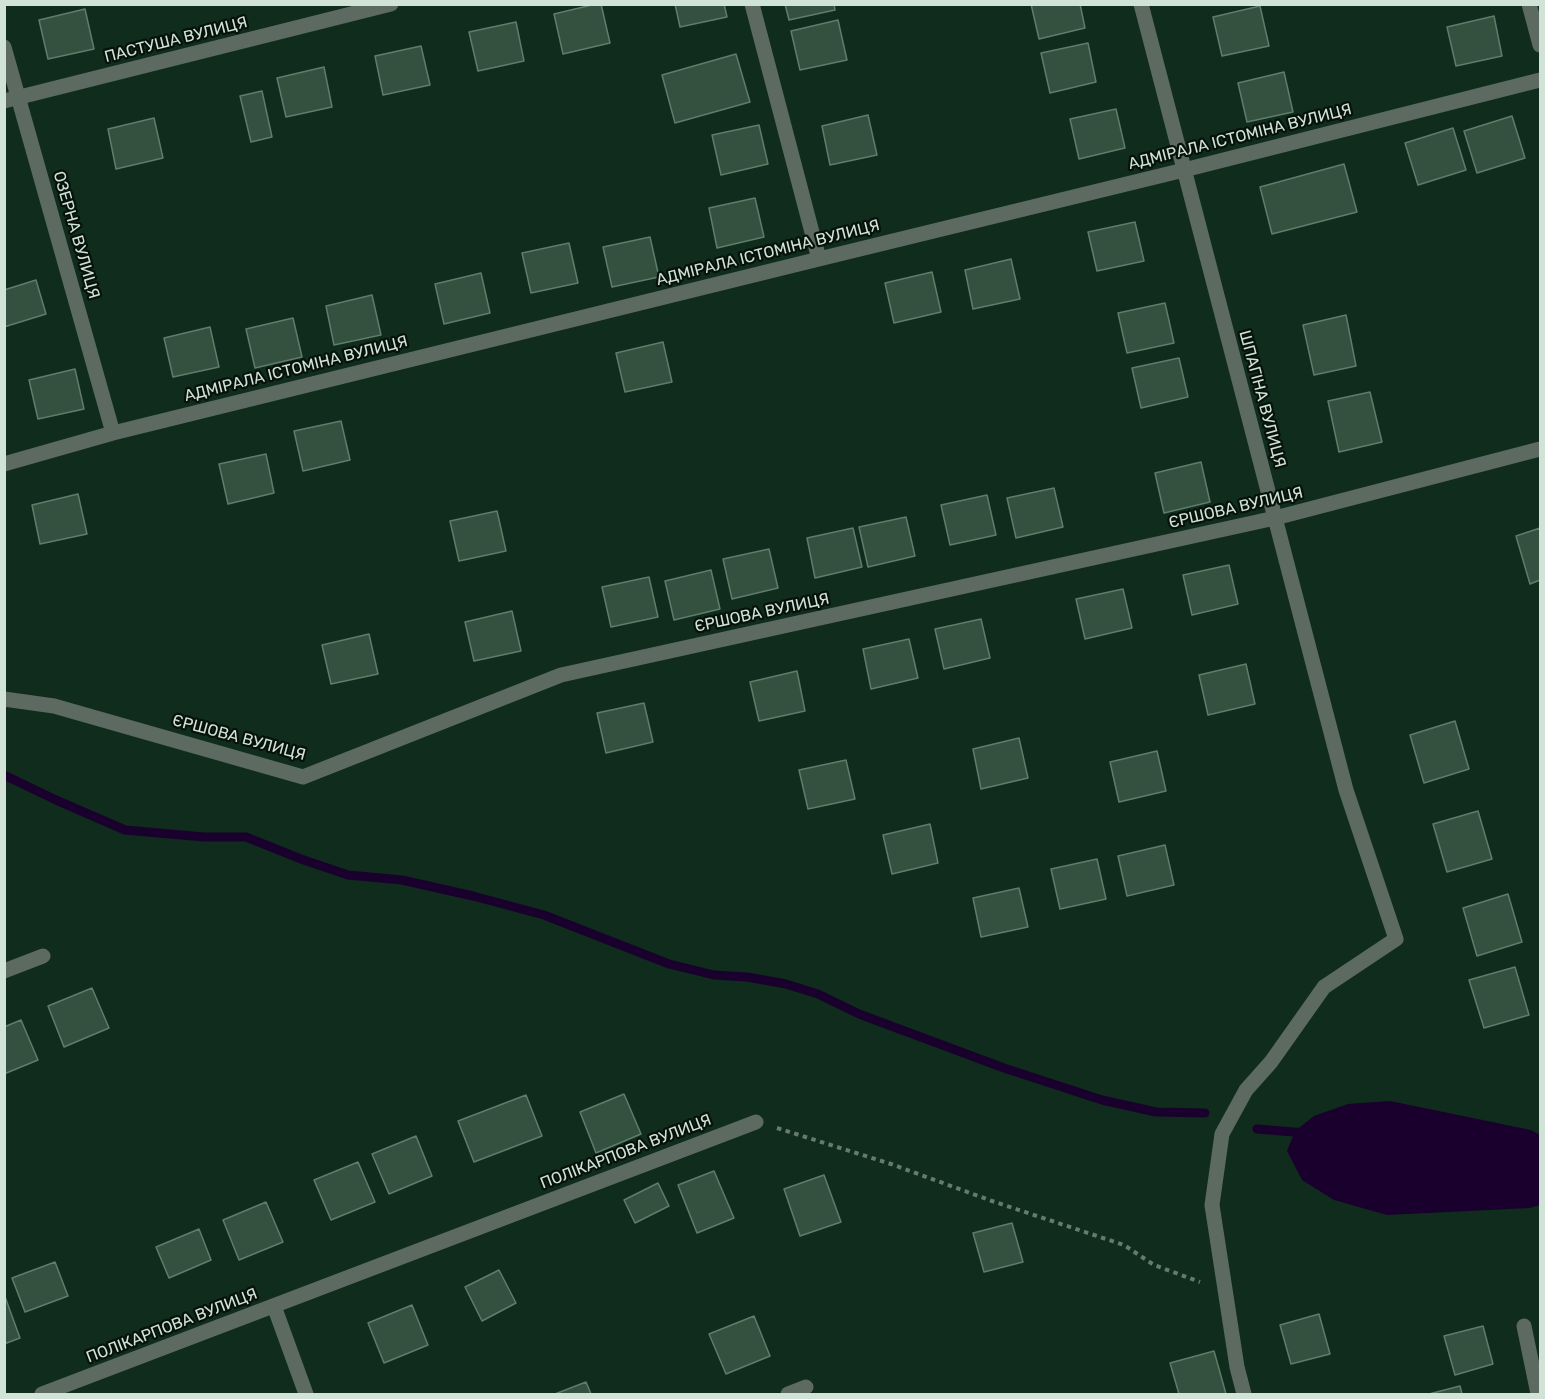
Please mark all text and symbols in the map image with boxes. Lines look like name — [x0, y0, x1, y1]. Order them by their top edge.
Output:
street label: ПАСТУША ВУЛИЦЯ — [103, 13, 249, 67]
street label: АДМІРАЛА ІСТОМІНА ВУЛИЦЯ — [1126, 100, 1354, 174]
street label: ОЗЕРНА ВУЛИЦЯ — [49, 169, 103, 301]
street label: АДМІРАЛА ІСТОМІНА ВУЛИЦЯ — [654, 216, 882, 290]
street label: ШПАГІНА ВУЛИЦЯ — [1234, 328, 1290, 470]
street label: АДМІРАЛА ІСТОМІНА ВУЛИЦЯ — [182, 332, 410, 406]
street label: ЄРШОВА ВУЛИЦЯ — [1167, 483, 1305, 533]
street label: ЄРШОВА ВУЛИЦЯ — [693, 589, 831, 637]
street label: ЄРШОВА ВУЛИЦЯ — [170, 711, 308, 765]
street label: ПОЛІКАРПОВА ВУЛИЦЯ — [538, 1110, 714, 1194]
street label: ПОЛІКАРПОВА ВУЛИЦЯ — [84, 1284, 260, 1368]

